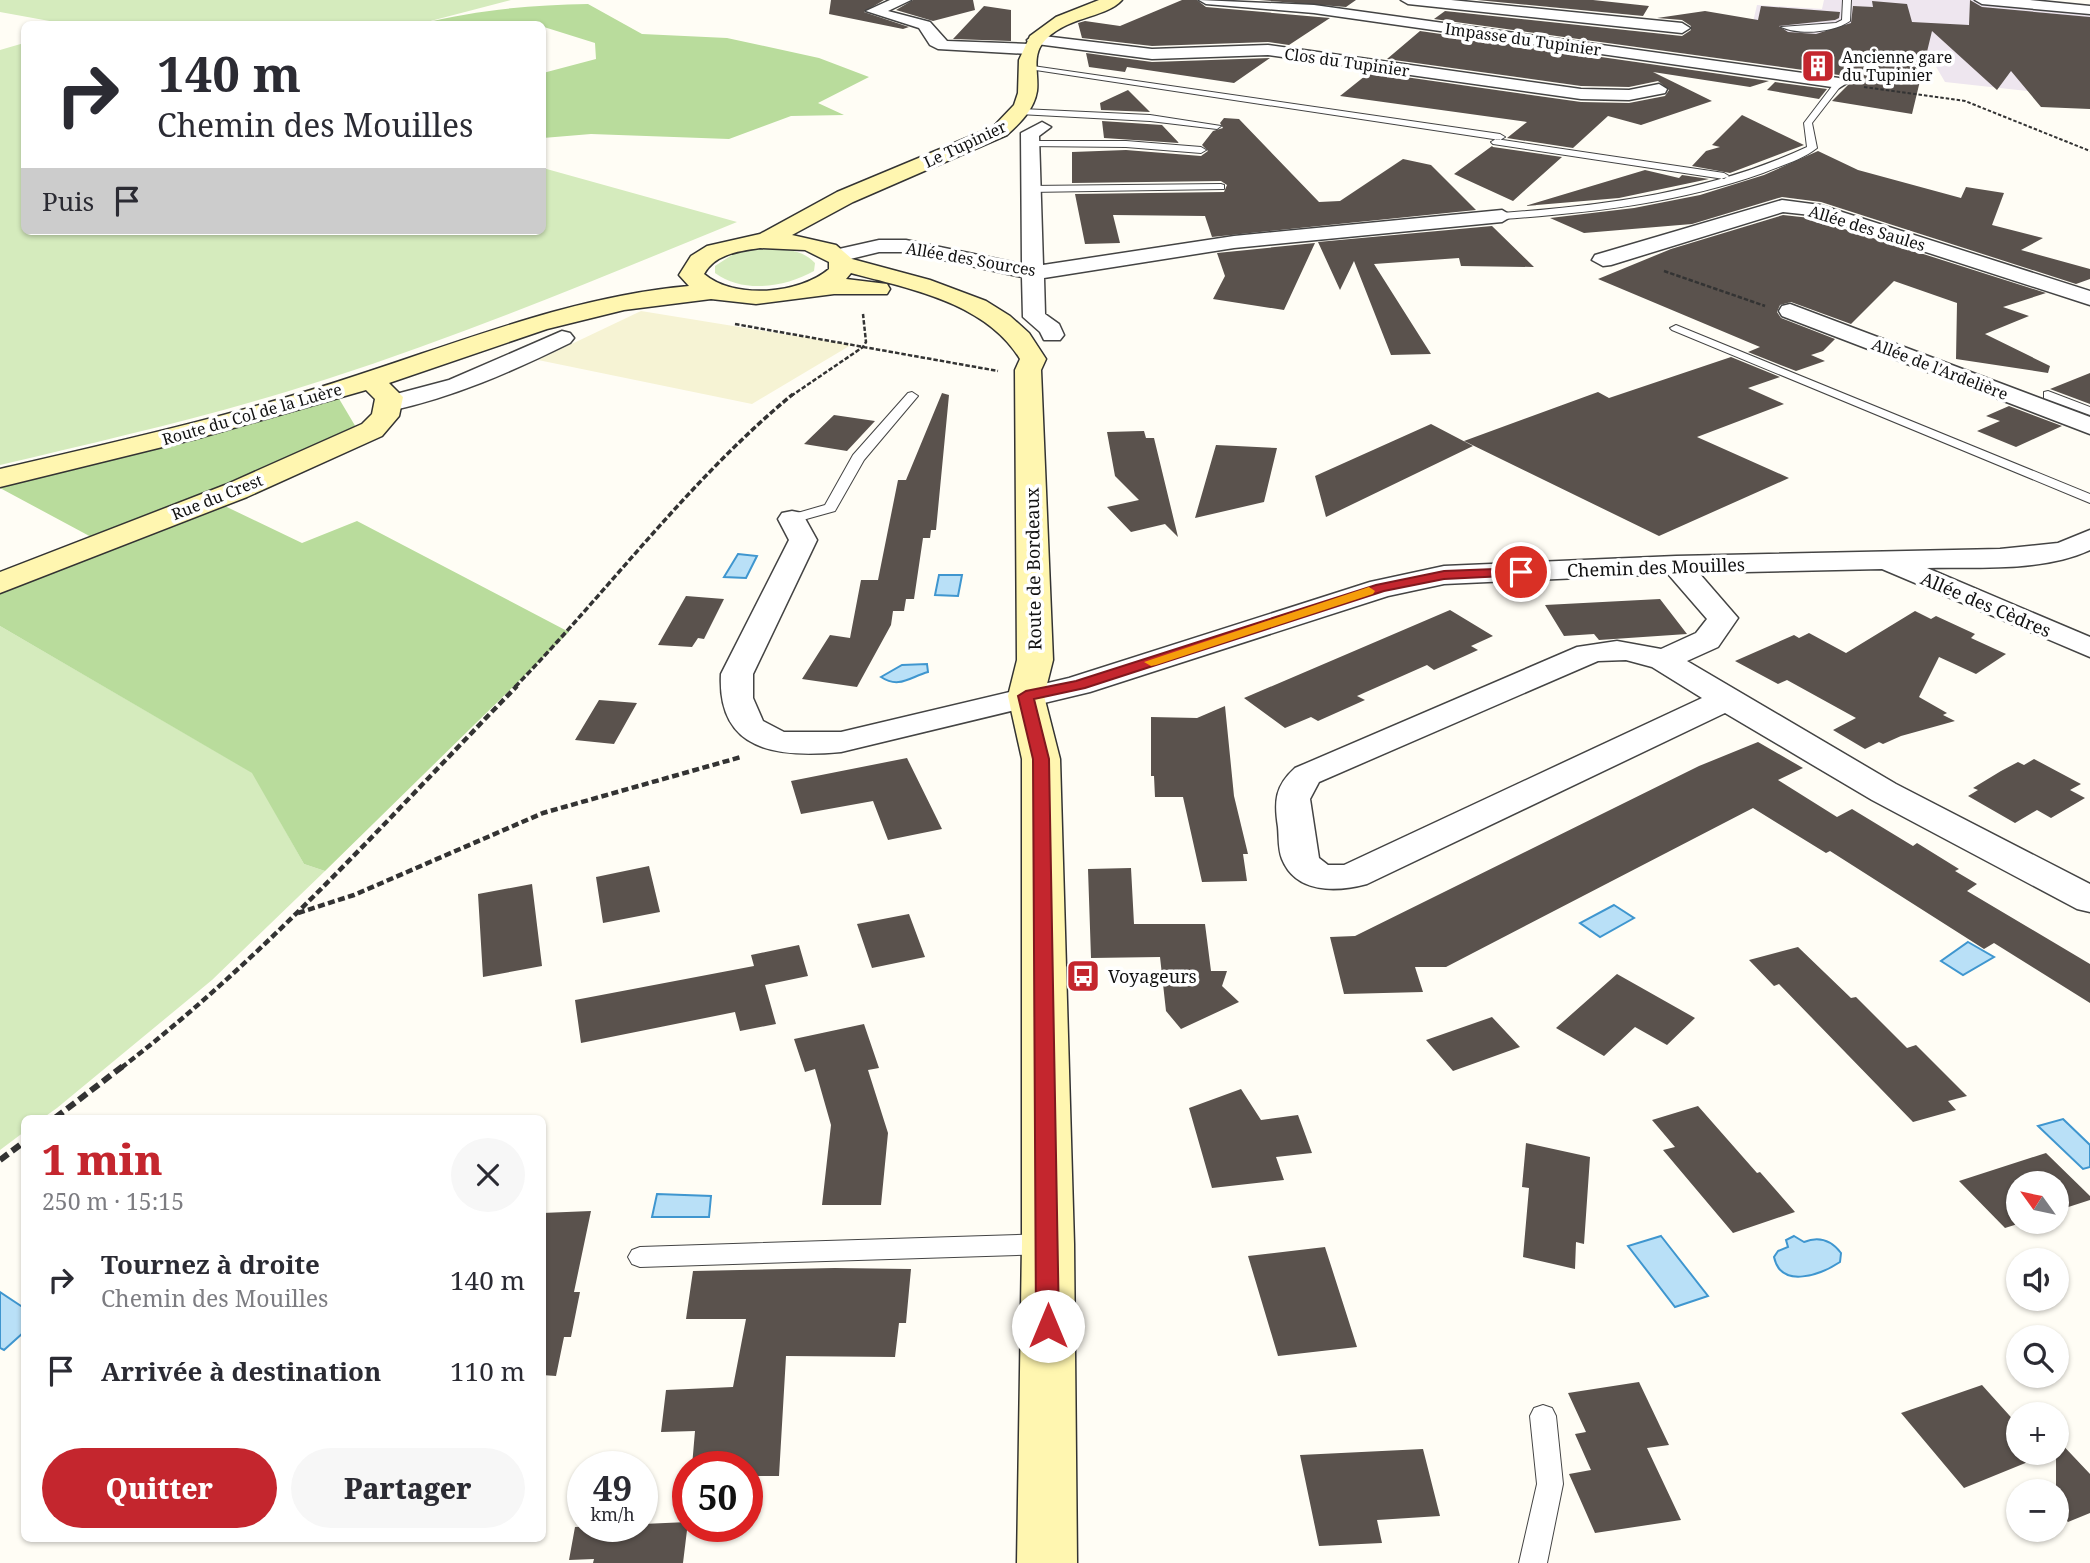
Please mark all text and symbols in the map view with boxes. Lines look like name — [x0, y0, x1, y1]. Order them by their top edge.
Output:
street label: Impasse du Tupinier — [1443, 17, 1603, 61]
text: 140 m — [157, 40, 301, 106]
street label: Clos du Tupinier — [1283, 42, 1411, 82]
place label: Ancienne gare du Tupinier — [1842, 46, 1952, 86]
building icon: Ancienne gare du Tupinier — [1799, 47, 1837, 85]
icon: right — [42, 49, 133, 140]
text: Chemin des Mouilles — [157, 103, 473, 146]
street label: Le Tupinier — [920, 115, 1010, 173]
icon: arrive — [108, 182, 146, 220]
text: Puis — [42, 183, 94, 219]
street label: Allée des Saules — [1806, 200, 1928, 256]
street label: Allée des Sources — [904, 237, 1038, 281]
street label: Allée de l'Ardelière — [1869, 333, 2011, 405]
street label: Route du Col de la Luère — [160, 378, 344, 450]
street label: Rue du Crest — [168, 469, 266, 525]
street label: Route de Bordeaux — [1020, 487, 1046, 651]
pin — [1491, 542, 1551, 602]
street label: Chemin des Mouilles — [1567, 552, 1745, 582]
icon: arrive — [1502, 553, 1540, 591]
street label: Allée des Cèdres — [1917, 566, 2055, 642]
bus stop icon: Voyageurs — [1064, 957, 1102, 995]
place label: Voyageurs — [1108, 964, 1197, 988]
text: 1 min — [42, 1130, 163, 1187]
button: close — [451, 1138, 525, 1212]
north arrow — [2006, 1171, 2068, 1234]
map controls — [2006, 1171, 2069, 1542]
text: 250 m · 15:15 — [42, 1185, 184, 1217]
text: Tournez à droite — [101, 1246, 320, 1282]
button: sound — [2006, 1248, 2069, 1311]
icon: right — [42, 1261, 80, 1299]
text: 140 m — [450, 1262, 525, 1298]
text: Chemin des Mouilles — [101, 1282, 328, 1314]
position arrow — [1011, 1289, 1085, 1363]
button: search — [2006, 1325, 2069, 1388]
icon: arrive — [42, 1352, 80, 1390]
text: Arrivée à destination — [101, 1353, 381, 1389]
text: 110 m — [450, 1353, 525, 1389]
button: + — [2006, 1402, 2069, 1465]
button: Quitter — [42, 1448, 277, 1528]
button: Partager — [291, 1448, 525, 1528]
speed limit sign: 50 — [672, 1451, 763, 1542]
text: 49 — [593, 1464, 632, 1511]
button: − — [2006, 1479, 2069, 1542]
text: km/h — [590, 1502, 635, 1526]

